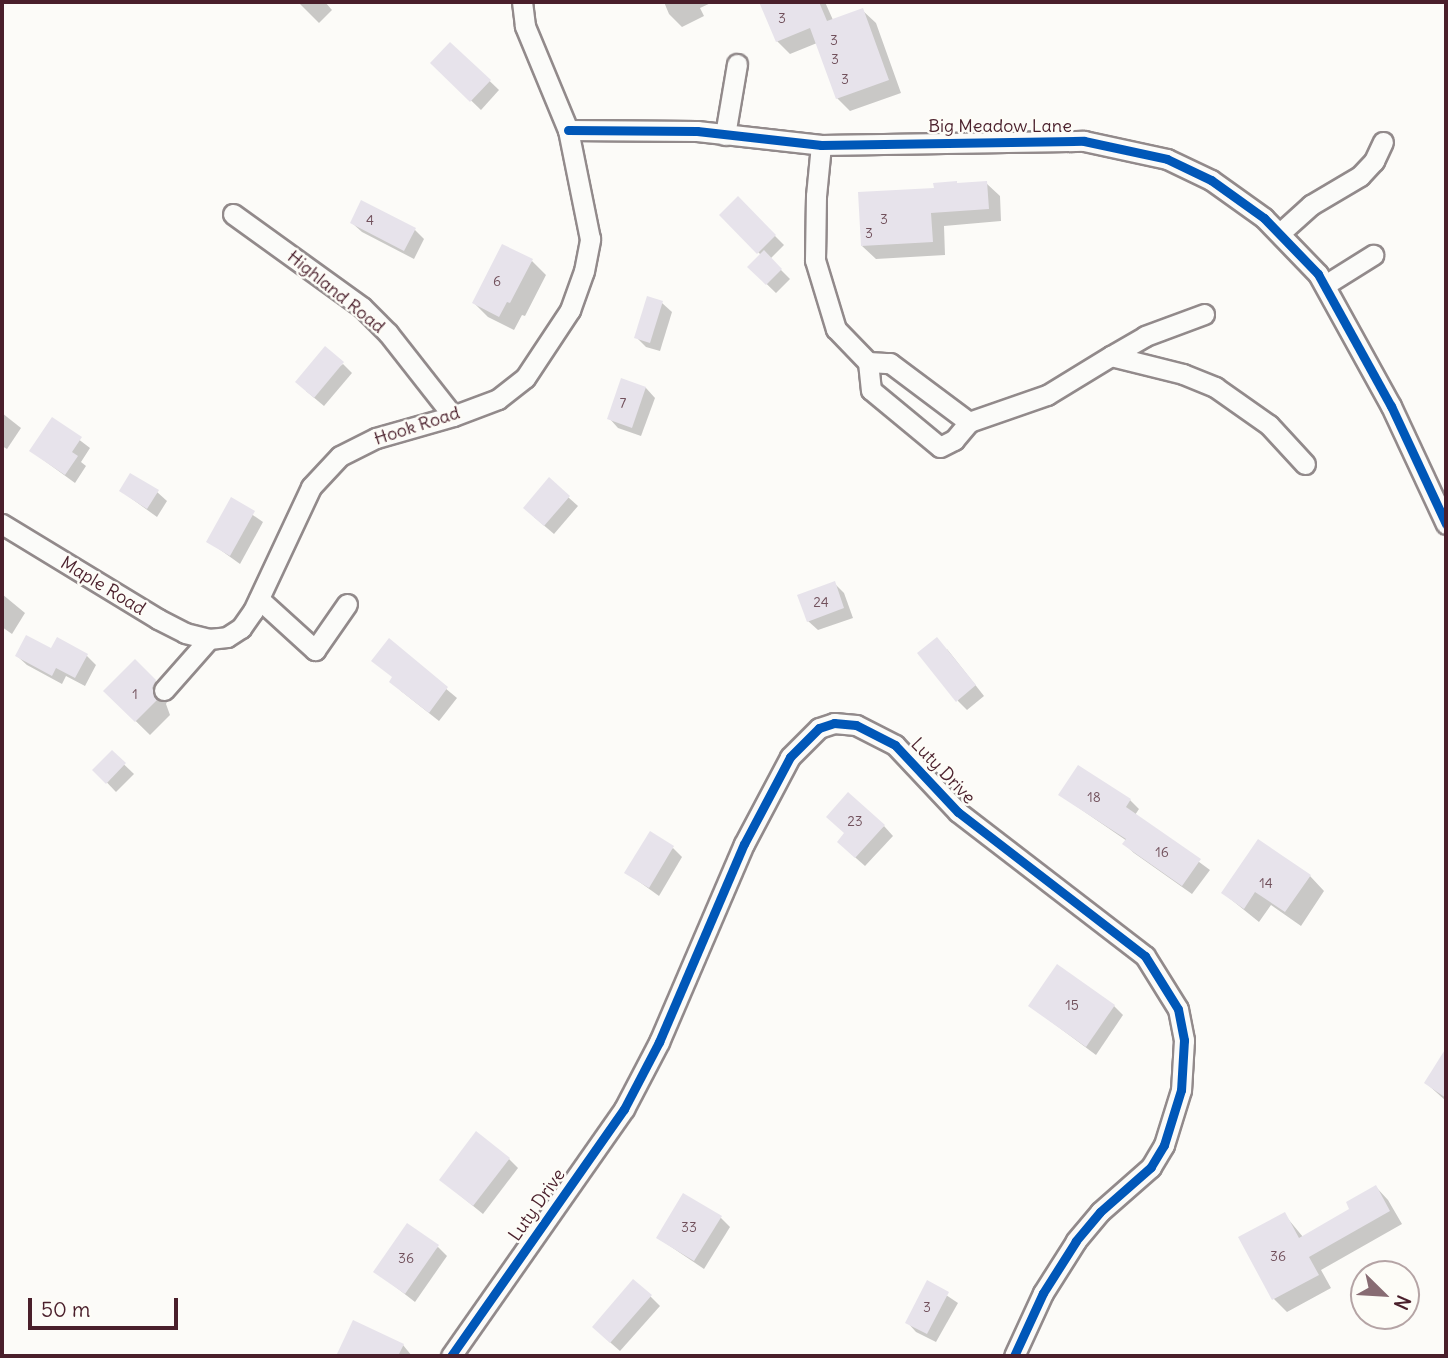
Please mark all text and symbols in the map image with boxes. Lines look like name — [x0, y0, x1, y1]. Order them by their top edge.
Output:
house number: 3 — [778, 10, 786, 26]
house number: 3 — [830, 32, 838, 48]
house number: 3 — [831, 51, 839, 67]
house number: 3 — [841, 71, 849, 87]
street label: Big Meadow Lane — [928, 115, 1072, 137]
house number: 3 — [880, 211, 888, 227]
house number: 4 — [366, 212, 374, 228]
house number: 3 — [865, 225, 873, 241]
street label: Highland Road — [283, 246, 389, 338]
house number: 6 — [493, 273, 501, 289]
house number: 7 — [620, 395, 626, 411]
street label: Hook Road — [371, 402, 463, 450]
street label: Maple Road — [57, 552, 149, 620]
house number: 24 — [813, 594, 829, 610]
house number: 1 — [132, 686, 138, 702]
street label: Luty Drive — [906, 734, 980, 808]
house number: 18 — [1087, 789, 1101, 805]
house number: 23 — [847, 813, 863, 829]
house number: 16 — [1155, 844, 1169, 860]
house number: 14 — [1259, 875, 1273, 891]
house number: 15 — [1065, 997, 1079, 1013]
street label: Luty Drive — [504, 1165, 570, 1245]
house number: 33 — [681, 1219, 697, 1235]
house number: 36 — [1270, 1248, 1286, 1264]
house number: 36 — [398, 1250, 414, 1266]
north arrow — [1350, 1260, 1420, 1330]
scale bar — [32, 1284, 182, 1328]
text: N — [1389, 1292, 1416, 1314]
text: 50 m — [41, 1296, 90, 1323]
house number: 3 — [923, 1299, 931, 1315]

